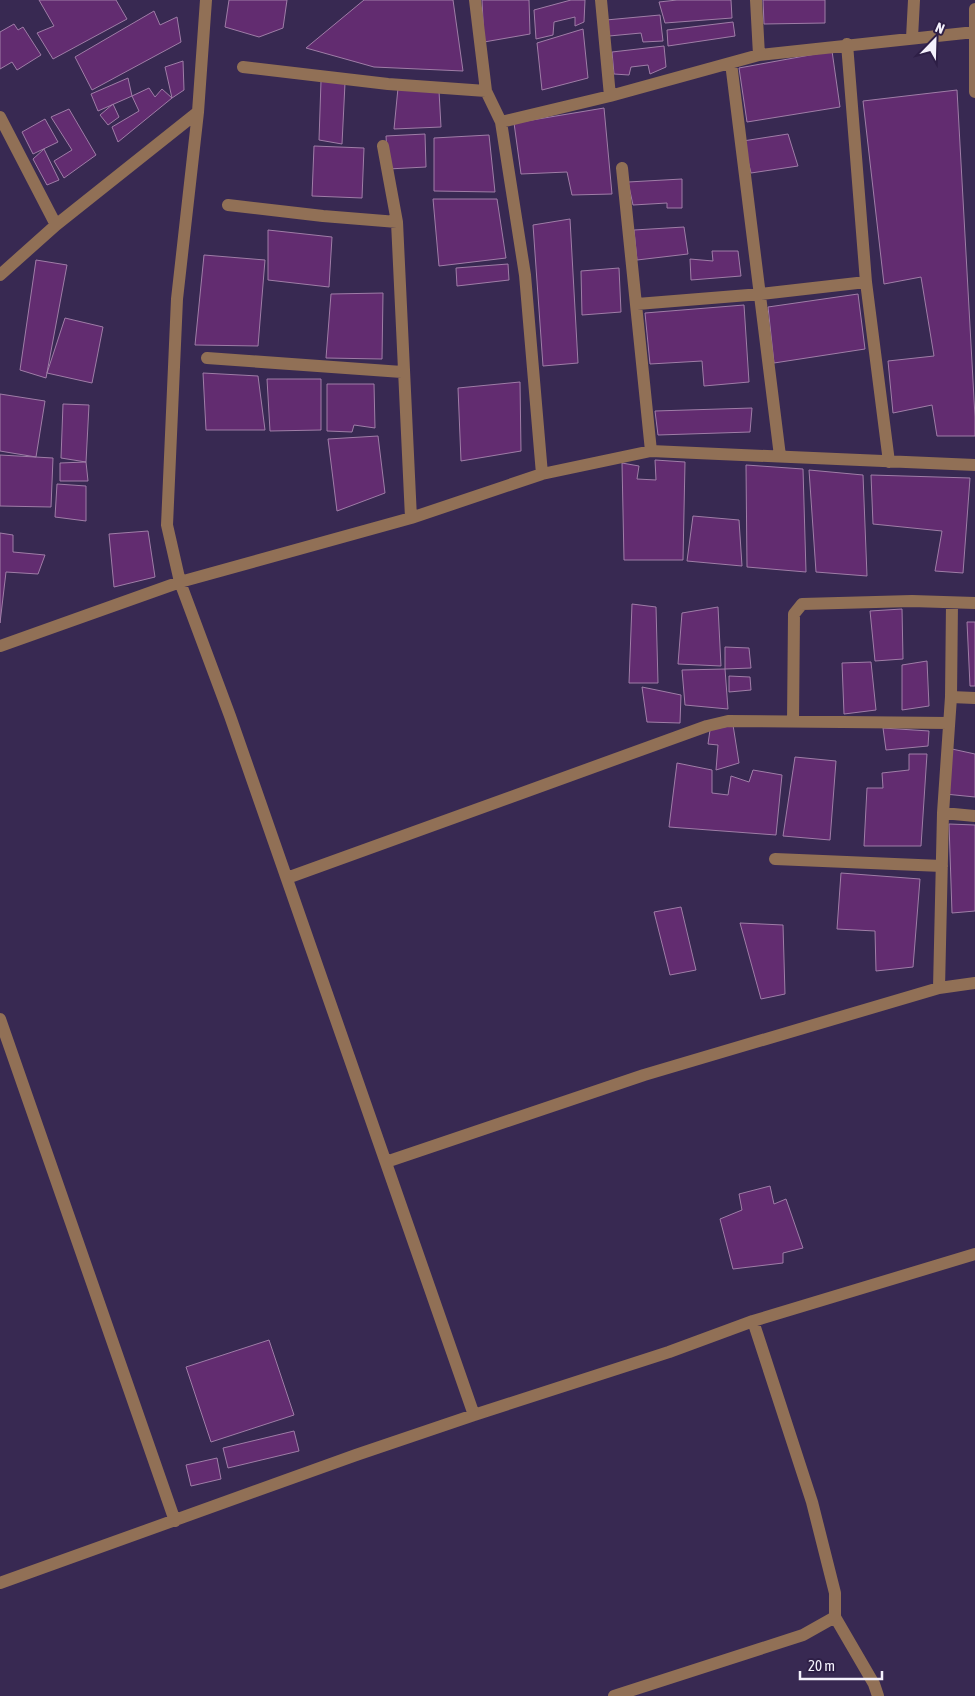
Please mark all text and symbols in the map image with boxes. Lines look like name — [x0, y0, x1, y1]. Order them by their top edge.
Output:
north arrow — [910, 15, 960, 65]
text: N — [933, 19, 947, 37]
scale bar — [800, 1648, 882, 1680]
text: 20 m — [808, 1657, 835, 1674]

